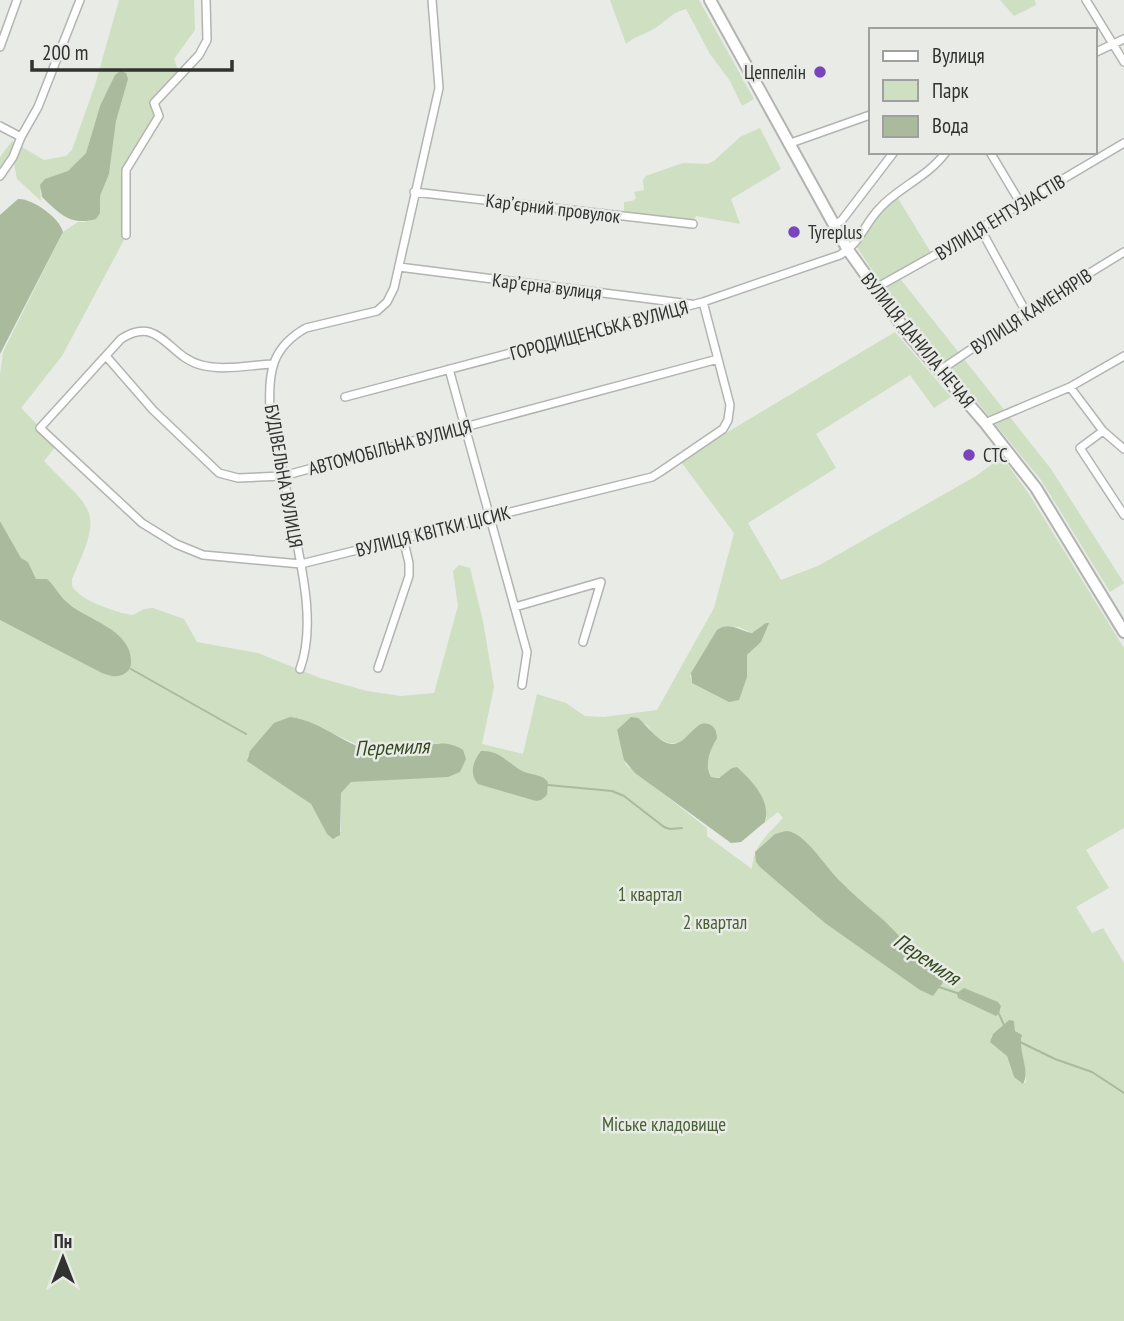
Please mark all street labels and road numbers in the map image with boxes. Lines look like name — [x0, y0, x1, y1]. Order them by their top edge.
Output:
street label: ВУЛИЦЯ ЕНТУЗІАСТІВ — [931, 169, 1069, 265]
street label: Карʼєрний провулок — [484, 188, 622, 228]
street label: ВУЛИЦЯ КАМЕНЯРІВ — [966, 263, 1096, 359]
street label: Карʼєрна вулиця — [491, 267, 603, 305]
street label: ВУЛИЦЯ ДАНИЛА НЕЧАЯ — [856, 267, 980, 413]
street label: ГОРОДИЩЕНСЬКА ВУЛИЦЯ — [507, 295, 691, 365]
street label: БУДІВЕЛЬНА ВУЛИЦЯ — [260, 402, 308, 550]
street label: АВТОМОБІЛЬНА ВУЛИЦЯ — [306, 414, 474, 480]
street label: ВУЛИЦЯ КВІТКИ ЦІСИК — [353, 500, 513, 562]

